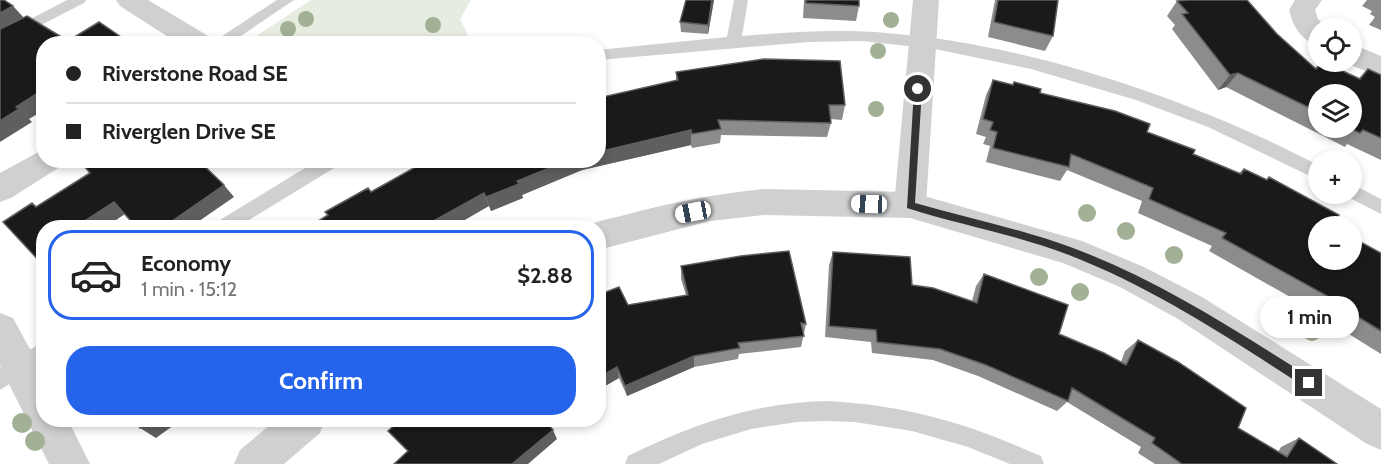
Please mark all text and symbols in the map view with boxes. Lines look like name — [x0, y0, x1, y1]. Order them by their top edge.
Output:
map controls — [1308, 18, 1362, 270]
button: locate — [1308, 18, 1362, 72]
text: Riverstone Road SE — [102, 60, 288, 87]
route start — [904, 75, 931, 102]
button: layers — [1308, 84, 1362, 138]
text: Riverglen Drive SE — [102, 118, 276, 145]
button: + — [1308, 150, 1362, 204]
car — [851, 194, 887, 214]
car — [674, 200, 712, 224]
button: − — [1308, 216, 1362, 270]
icon: car — [69, 248, 123, 302]
text: Economy — [141, 250, 231, 277]
text: $2.88 — [517, 262, 573, 289]
text: 1 min · 15:12 — [141, 277, 237, 301]
callout: 1 min — [1260, 296, 1358, 338]
text: 1 min — [1287, 305, 1332, 329]
button: Confirm — [66, 346, 576, 415]
route end — [1295, 369, 1322, 396]

